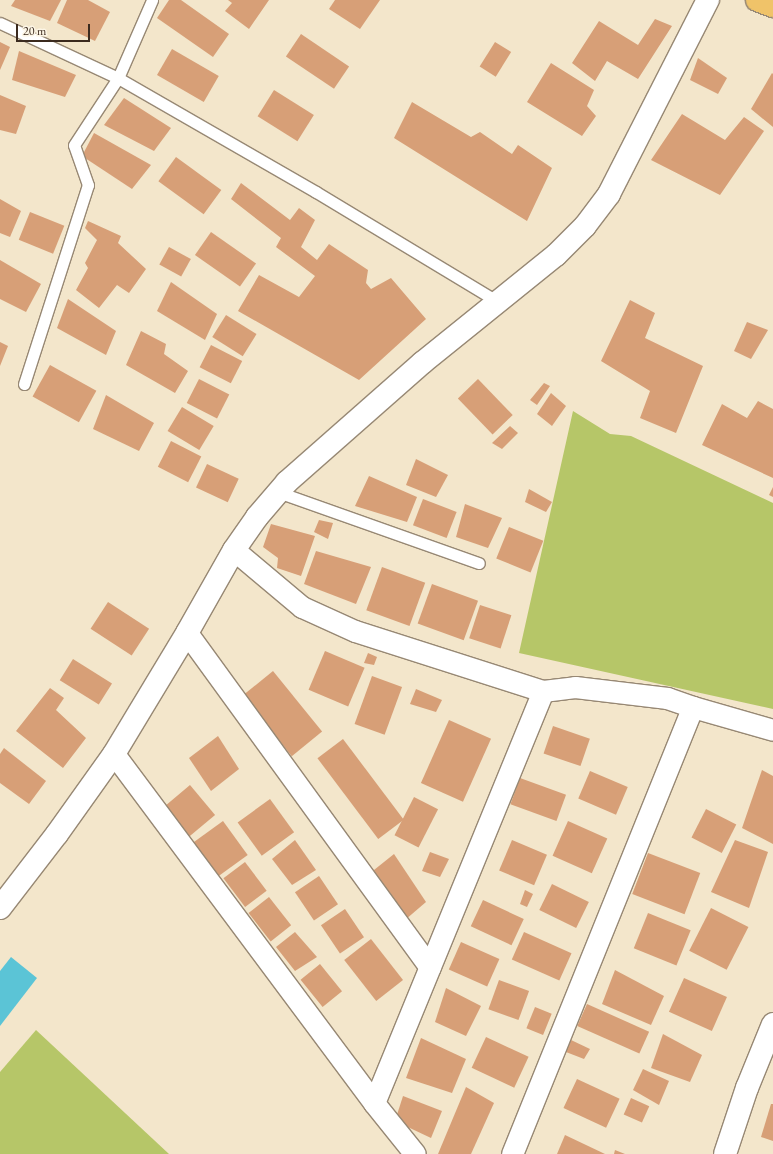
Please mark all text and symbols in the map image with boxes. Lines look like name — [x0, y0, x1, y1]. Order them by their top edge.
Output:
scale bar — [18, 16, 92, 42]
text: 20 m — [23, 23, 46, 39]

